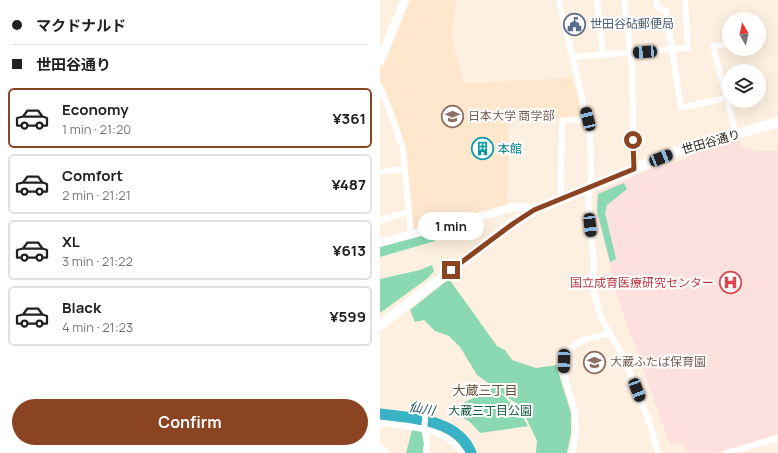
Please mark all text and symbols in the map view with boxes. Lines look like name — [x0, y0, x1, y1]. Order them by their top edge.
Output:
public building icon: 世田谷砧郵便局 — [562, 11, 588, 37]
north arrow — [722, 12, 766, 56]
map controls — [722, 12, 766, 108]
text: マクドナルド — [36, 15, 126, 36]
place label: 世田谷砧郵便局 — [590, 15, 674, 32]
car — [633, 45, 657, 59]
text: 世田谷通り — [36, 54, 111, 75]
button: layers — [722, 64, 766, 108]
text: Economy — [62, 99, 129, 120]
icon: car — [14, 100, 50, 136]
school or university icon: 日本大学 商学部 — [439, 103, 465, 129]
car — [579, 106, 597, 132]
place label: 日本大学 商学部 — [468, 107, 554, 124]
text: ¥361 — [332, 108, 366, 129]
text: 1 min · 21:20 — [62, 120, 131, 138]
street label: 世田谷通り — [680, 125, 742, 158]
route start — [624, 131, 642, 149]
building icon: 本館 — [469, 136, 495, 162]
place label: 本館 — [498, 140, 522, 157]
car — [648, 148, 674, 168]
text: Comfort — [62, 165, 123, 186]
icon: car — [14, 166, 50, 202]
text: ¥487 — [332, 174, 366, 195]
text: 2 min · 21:21 — [62, 186, 131, 204]
callout: 1 min — [418, 212, 484, 240]
car — [583, 212, 597, 238]
text: 1 min — [435, 217, 467, 235]
text: XL — [62, 231, 80, 252]
icon: car — [14, 232, 50, 268]
text: ¥613 — [332, 240, 366, 261]
text: 3 min · 21:22 — [62, 252, 133, 270]
route end — [442, 261, 460, 279]
hospital icon: 国立成育医療研究センター — [717, 270, 743, 296]
place label: 国立成育医療研究センター — [570, 274, 714, 291]
text: Black — [62, 297, 101, 318]
icon: car — [14, 298, 50, 334]
text: ¥599 — [329, 306, 366, 327]
text: 4 min · 21:23 — [62, 318, 133, 336]
car — [558, 349, 570, 373]
school or university icon: 大蔵ふたば保育園 — [581, 349, 607, 375]
place label: 大蔵ふたば保育園 — [610, 353, 706, 370]
car — [627, 377, 647, 403]
district label: 大蔵三丁目 — [452, 381, 518, 399]
water label: 仙川 — [408, 397, 438, 419]
button: Confirm — [12, 399, 368, 445]
park label: 大蔵三丁目公園 — [448, 402, 532, 419]

